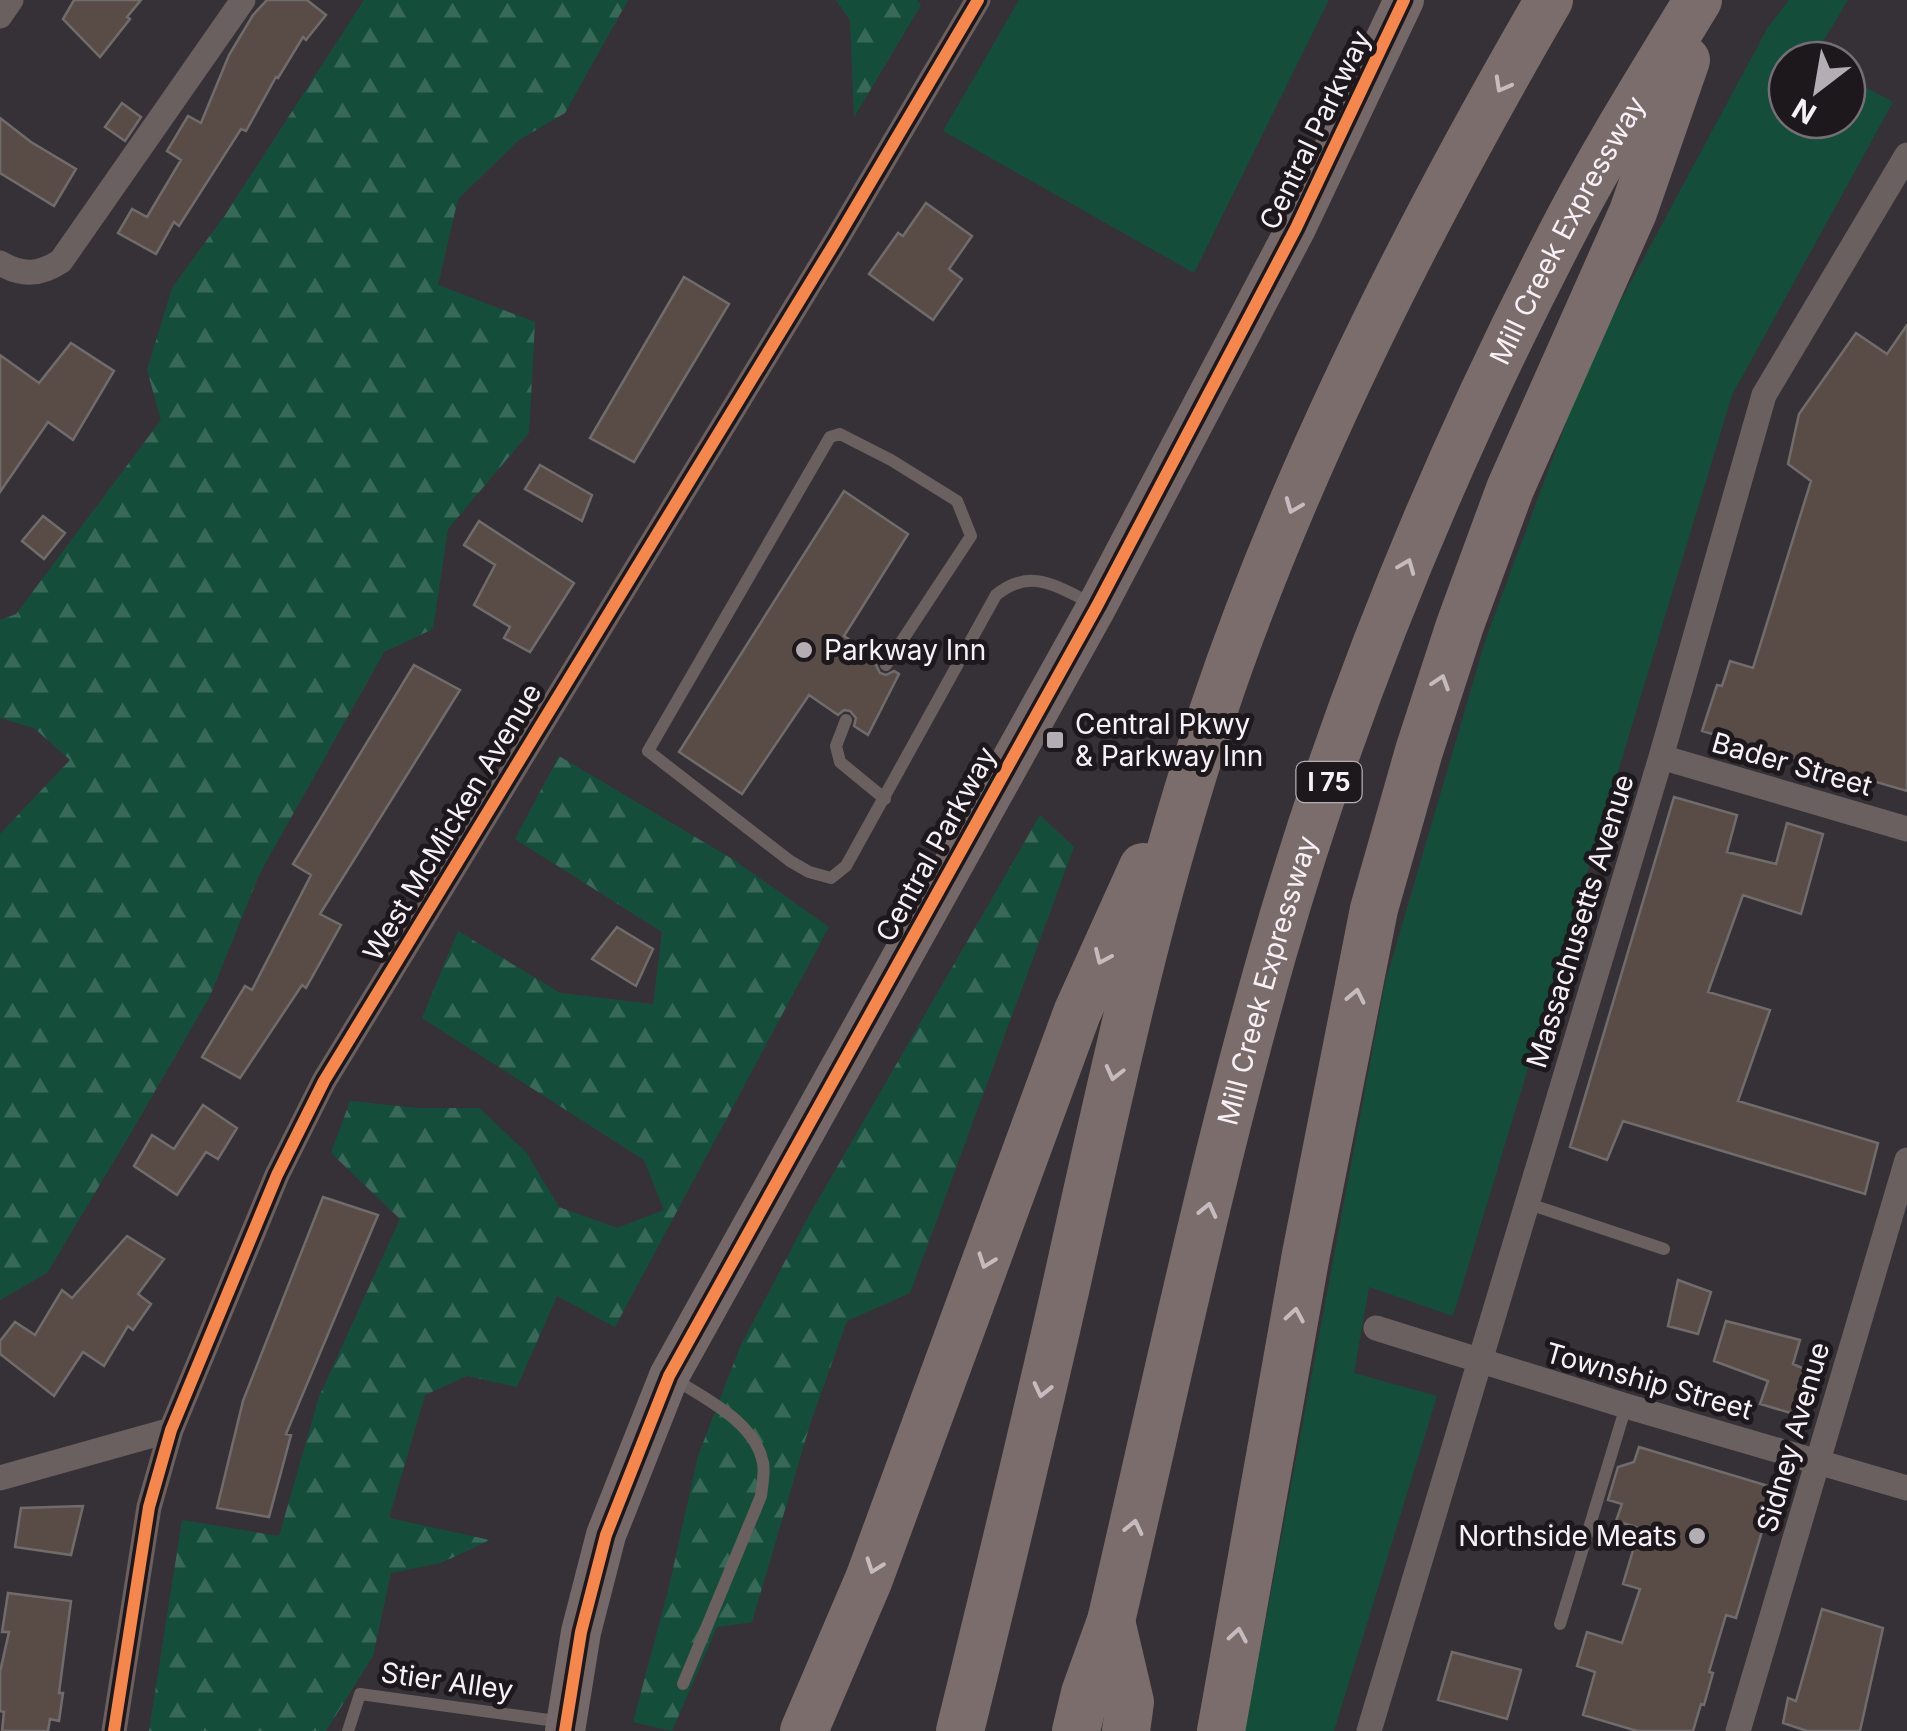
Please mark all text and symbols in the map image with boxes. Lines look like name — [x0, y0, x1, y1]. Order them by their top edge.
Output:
street label: Central Parkway — [1252, 25, 1378, 235]
north arrow — [1767, 40, 1867, 140]
one-way arrow — [1494, 75, 1514, 93]
street label: Mill Creek Expressway — [1482, 90, 1653, 370]
text: N — [1786, 91, 1822, 131]
one-way arrow — [1284, 497, 1304, 514]
one-way arrow — [1395, 558, 1415, 576]
place label: Parkway Inn — [824, 633, 986, 667]
marker: Parkway Inn — [793, 639, 815, 661]
one-way arrow — [1430, 675, 1450, 692]
street label: West McMicken Avenue — [356, 677, 548, 967]
place label: Central Pkwy & Parkway Inn — [1075, 707, 1263, 773]
street label: Bader Street — [1708, 725, 1876, 803]
marker: Central Pkwy & Parkway Inn — [1044, 729, 1066, 751]
street label: Central Parkway — [868, 741, 1004, 947]
road number: I 75 — [1296, 762, 1362, 802]
street label: Massachusetts Avenue — [1519, 770, 1641, 1072]
street label: Mill Creek Expressway — [1210, 831, 1324, 1129]
one-way arrow — [1095, 947, 1115, 965]
one-way arrow — [1345, 988, 1366, 1005]
one-way arrow — [1104, 1064, 1125, 1081]
one-way arrow — [1196, 1202, 1217, 1219]
one-way arrow — [977, 1251, 998, 1268]
one-way arrow — [1284, 1307, 1305, 1323]
street label: Township Street — [1542, 1335, 1756, 1427]
street label: Sidney Avenue — [1750, 1338, 1836, 1536]
one-way arrow — [1033, 1381, 1054, 1398]
one-way arrow — [1122, 1518, 1143, 1535]
place label: Northside Meats — [1458, 1519, 1677, 1553]
marker: Northside Meats — [1686, 1525, 1708, 1547]
one-way arrow — [865, 1556, 886, 1573]
one-way arrow — [1227, 1627, 1248, 1643]
street label: Stier Alley — [379, 1655, 515, 1707]

